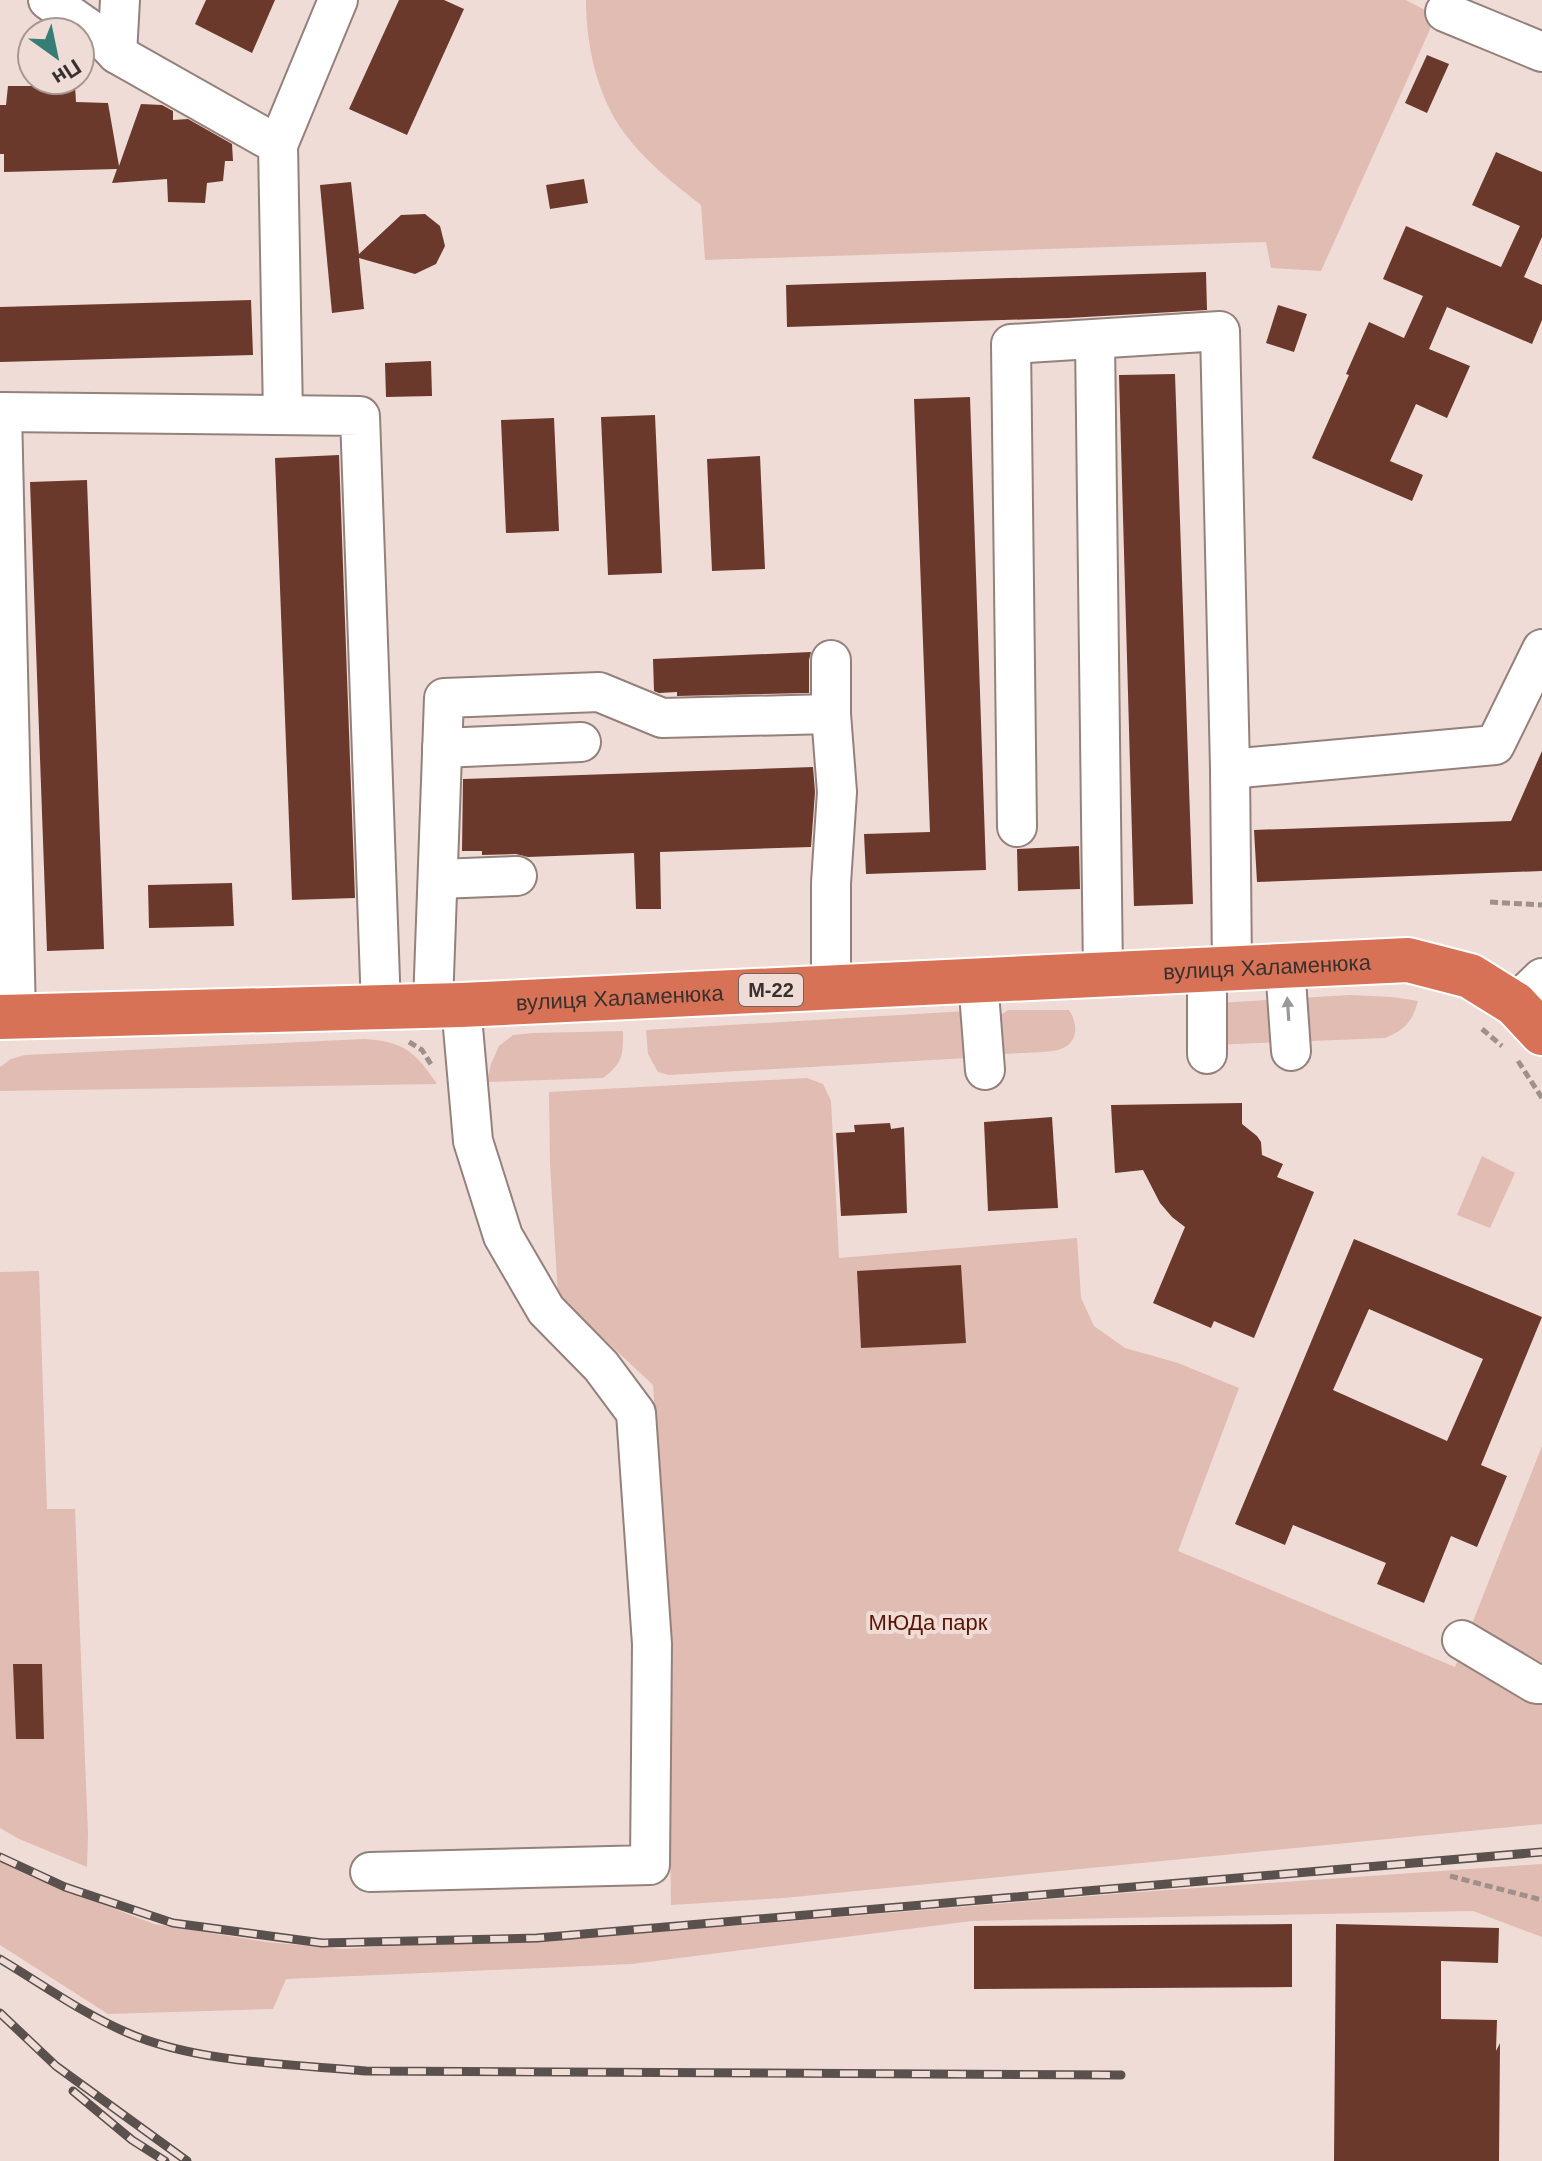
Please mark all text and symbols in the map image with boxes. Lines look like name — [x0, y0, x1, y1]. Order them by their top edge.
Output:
north arrow — [16, 16, 96, 96]
text: Пн — [48, 54, 86, 91]
street label: вулиця Халаменюка — [1162, 950, 1372, 985]
road number: М-22 — [739, 974, 803, 1006]
street label: вулиця Халаменюка — [515, 981, 725, 1015]
one-way arrow — [1281, 996, 1294, 1021]
park label: МЮДа парк — [869, 1610, 988, 1635]

